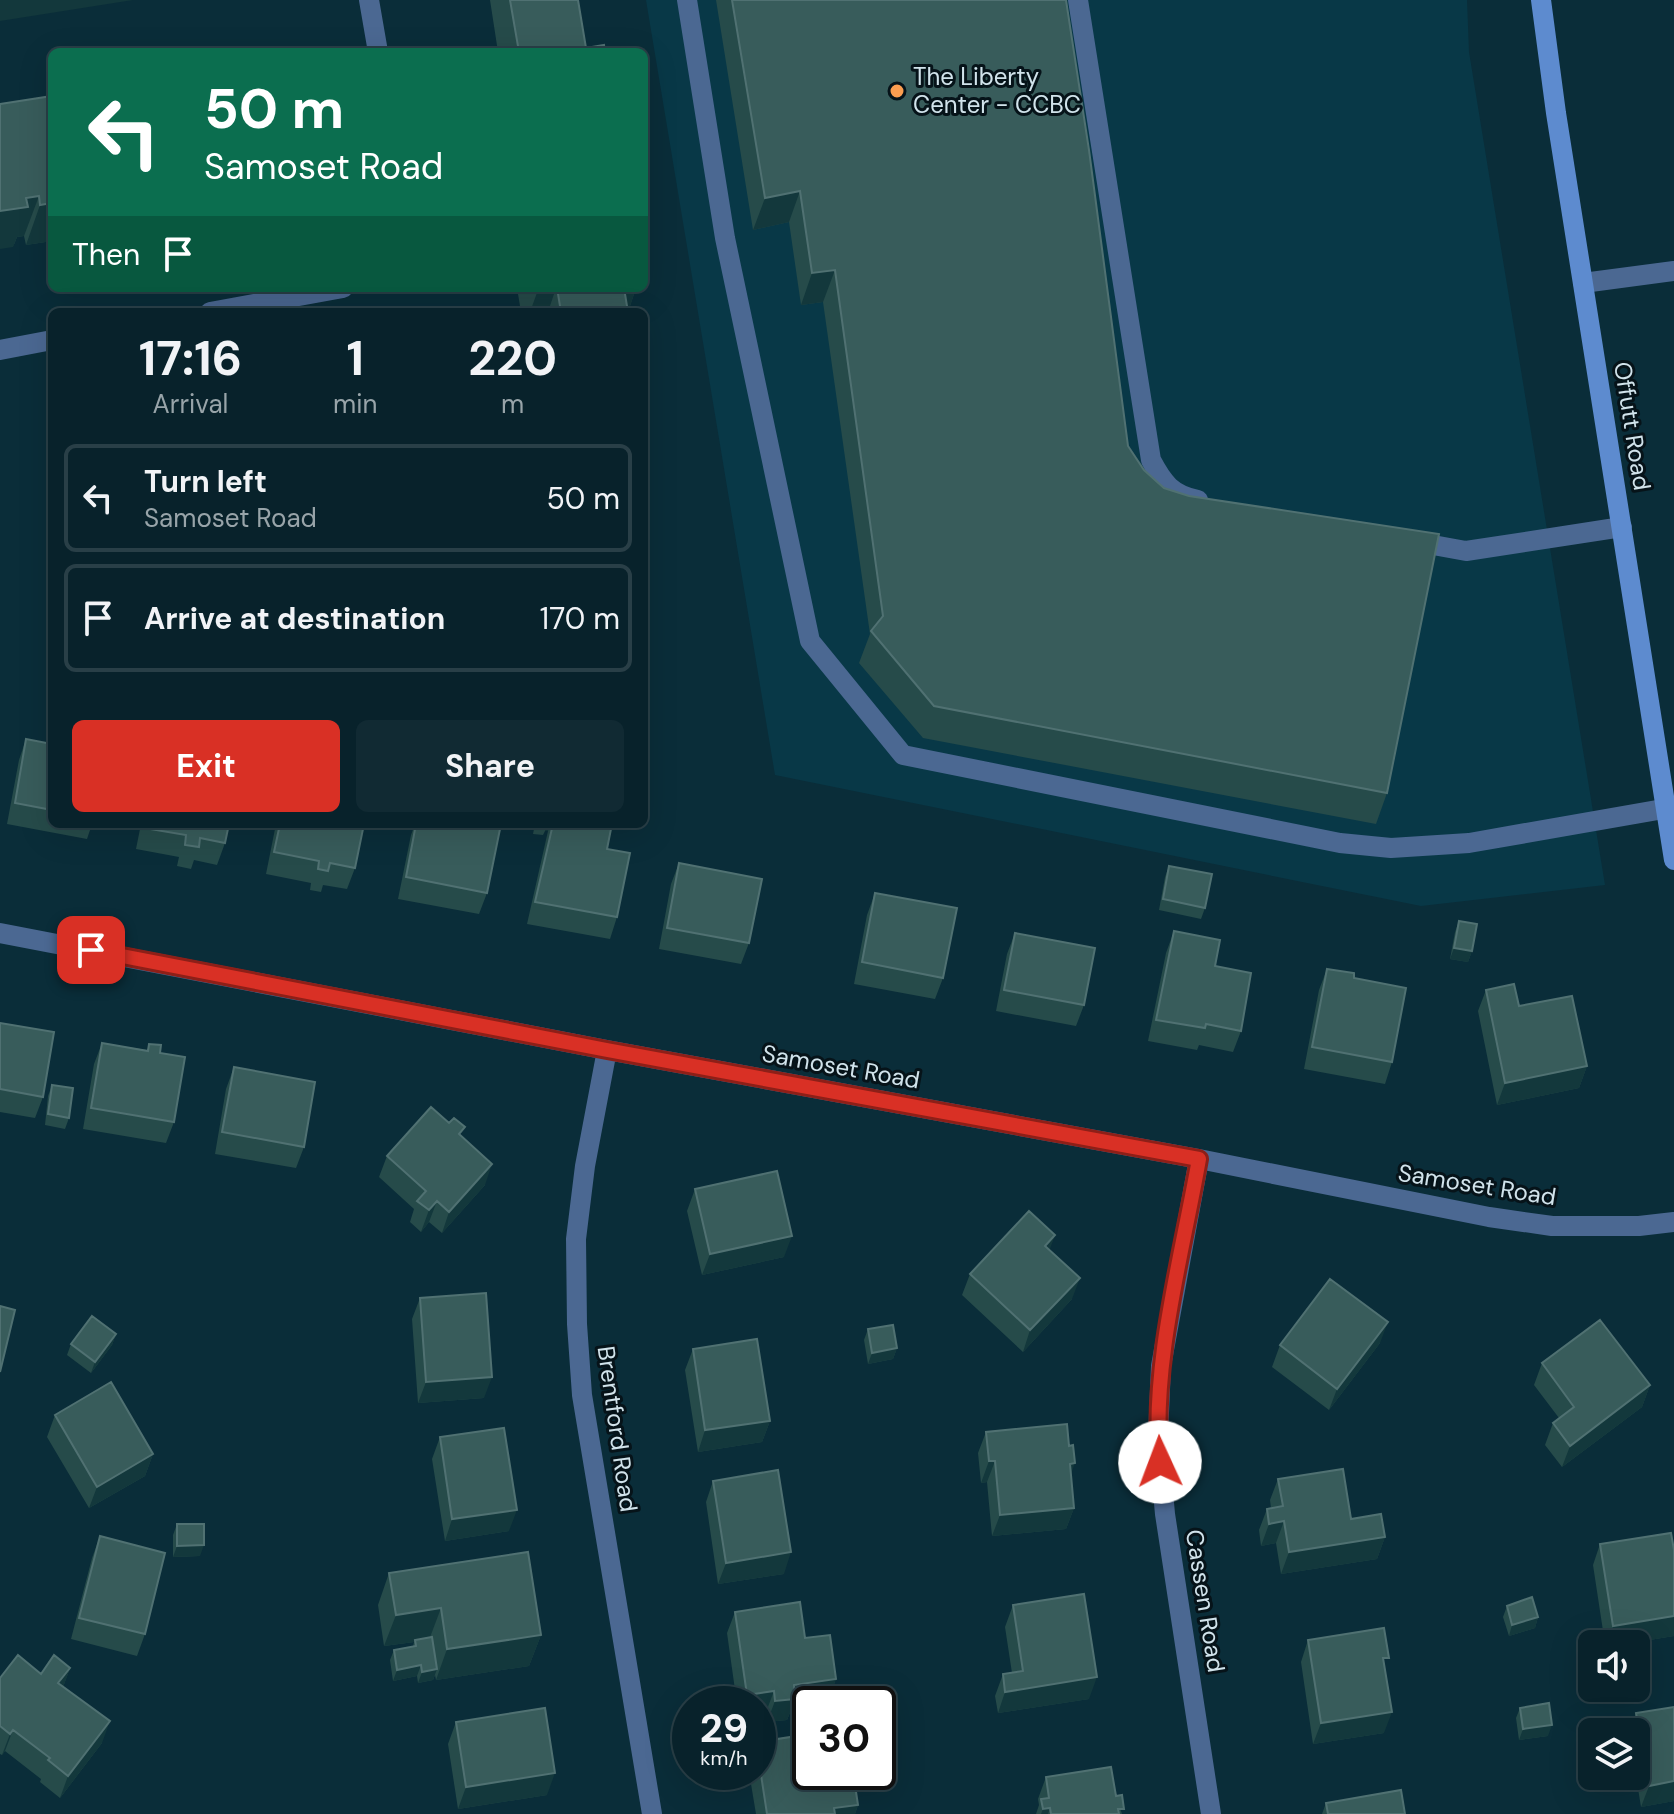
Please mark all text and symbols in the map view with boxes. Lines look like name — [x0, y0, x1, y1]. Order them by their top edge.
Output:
place label: The Liberty Center - CCBC — [913, 61, 1081, 120]
text: 50 m — [204, 72, 344, 145]
icon: left — [72, 80, 176, 184]
marker: The Liberty Center - CCBC — [888, 82, 906, 100]
text: Samoset Road — [204, 143, 443, 190]
icon: arrive — [156, 232, 200, 276]
text: Then — [72, 235, 140, 274]
text: 17:16 — [139, 327, 242, 390]
text: 1 — [346, 327, 364, 390]
text: 220 — [468, 327, 557, 390]
street label: Offutt Road — [1607, 359, 1658, 492]
text: Arrival — [153, 387, 228, 421]
text: min — [333, 387, 377, 421]
text: m — [501, 387, 524, 421]
text: Turn left — [144, 462, 267, 501]
icon: left — [76, 476, 120, 520]
text: 50 m — [546, 479, 620, 518]
text: Samoset Road — [144, 501, 317, 535]
icon: arrive — [76, 596, 120, 640]
text: Arrive at destination — [144, 599, 445, 638]
text: 170 m — [540, 599, 620, 638]
button: Exit — [72, 720, 340, 812]
button: Share — [356, 720, 624, 812]
pin — [57, 916, 125, 984]
icon: arrive — [69, 928, 113, 972]
street label: Samoset Road — [760, 1037, 922, 1096]
street label: Samoset Road — [1396, 1157, 1558, 1212]
street label: Brentford Road — [591, 1344, 644, 1514]
position arrow — [1118, 1420, 1202, 1504]
street label: Cassen Road — [1179, 1527, 1232, 1674]
map controls — [1578, 1630, 1650, 1790]
button: sound — [1578, 1630, 1650, 1702]
speed limit sign: 30 — [792, 1686, 896, 1790]
text: 29 — [700, 1702, 748, 1754]
button: layers — [1578, 1718, 1650, 1790]
text: km/h — [700, 1745, 748, 1771]

